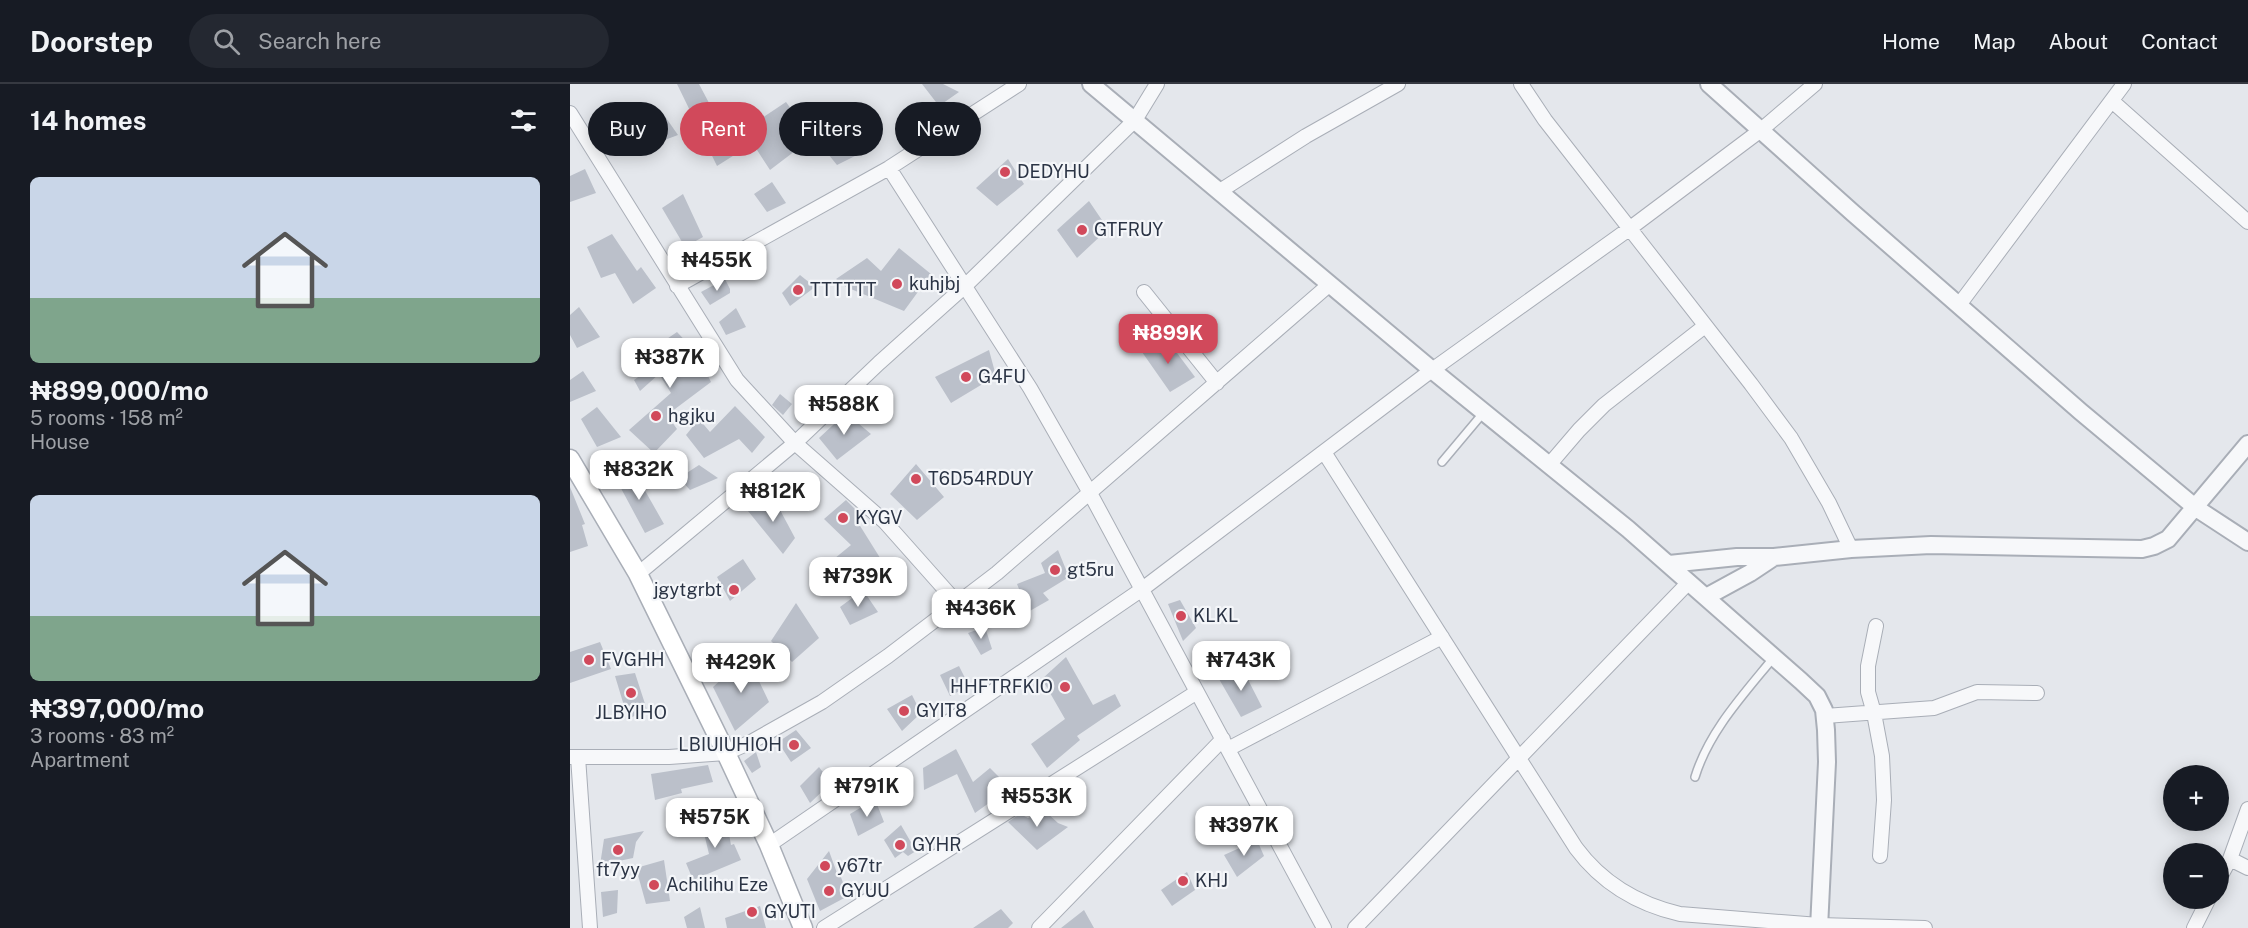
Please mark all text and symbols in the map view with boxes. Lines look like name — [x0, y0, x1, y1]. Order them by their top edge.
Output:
search box — [189, 14, 609, 68]
text: Doorstep — [30, 25, 153, 58]
icon: search — [210, 25, 243, 58]
text: Search here — [258, 28, 381, 54]
text: Home — [1882, 29, 1940, 54]
text: Map — [1973, 29, 2016, 54]
text: About — [2049, 29, 2108, 54]
text: Contact — [2141, 29, 2218, 54]
chip: Buy — [588, 102, 668, 156]
chip: Rent — [680, 102, 767, 156]
chip: Filters — [779, 102, 883, 156]
chip: New — [895, 102, 981, 156]
icon: filters — [507, 104, 540, 137]
text: 14 homes — [30, 105, 146, 136]
place label: DEDYHU — [1017, 161, 1090, 182]
marker: DEDYHU — [998, 165, 1012, 179]
icon: home — [231, 216, 339, 324]
place label: GTFRUY — [1094, 219, 1163, 240]
marker: GTFRUY — [1075, 223, 1089, 237]
pin: ₦455K — [675, 241, 759, 292]
text: ₦455K — [682, 248, 752, 272]
place label: kuhjbj — [909, 273, 960, 294]
marker: kuhjbj — [890, 277, 904, 291]
place label: TTTTTT — [810, 279, 877, 300]
marker: TTTTTT — [791, 283, 805, 297]
pin: ₦899K — [1126, 314, 1210, 365]
text: ₦899K — [1133, 321, 1203, 345]
pin: ₦387K — [628, 338, 712, 389]
text: ₦387K — [635, 345, 705, 369]
place label: G4FU — [978, 366, 1026, 387]
marker: G4FU — [959, 370, 973, 384]
text: ₦899,000/mo — [30, 375, 209, 406]
pin: ₦588K — [802, 385, 886, 436]
text: ₦588K — [808, 392, 880, 416]
place label: hgjku — [668, 405, 715, 426]
text: 5 rooms · 158 m² — [30, 406, 183, 430]
marker: hgjku — [649, 409, 663, 423]
text: House — [30, 430, 90, 454]
pin: ₦832K — [597, 450, 681, 501]
text: ₦832K — [604, 457, 674, 481]
place label: T6D54RDUY — [928, 468, 1033, 489]
pin: ₦812K — [731, 472, 815, 523]
marker: T6D54RDUY — [909, 472, 923, 486]
text: ₦812K — [740, 479, 806, 503]
place label: KYGV — [855, 507, 902, 528]
marker: KYGV — [836, 511, 850, 525]
icon: home — [231, 534, 339, 642]
pin: ₦739K — [816, 557, 900, 608]
place label: gt5ru — [1067, 559, 1114, 580]
marker: gt5ru — [1048, 563, 1062, 577]
text: ₦739K — [823, 564, 893, 588]
place label: jgytgrbt — [653, 579, 722, 600]
marker: jgytgrbt — [727, 583, 741, 597]
pin: ₦436K — [939, 589, 1023, 640]
text: ₦436K — [946, 596, 1016, 620]
place label: KLKL — [1193, 605, 1238, 626]
marker: KLKL — [1174, 609, 1188, 623]
pin: ₦743K — [1199, 641, 1283, 692]
pin: ₦429K — [699, 643, 783, 694]
text: ₦743K — [1206, 648, 1276, 672]
place label: FVGHH — [601, 649, 664, 670]
text: ₦429K — [706, 650, 776, 674]
marker: FVGHH — [582, 653, 596, 667]
place label: HHFTRFKIO — [950, 676, 1053, 697]
marker: HHFTRFKIO — [1058, 680, 1072, 694]
marker: JLBYIHO — [624, 686, 638, 700]
text: ₦397,000/mo — [30, 693, 204, 724]
place label: GYIT8 — [916, 700, 967, 721]
place label: JLBYIHO — [595, 702, 667, 723]
marker: GYIT8 — [897, 704, 911, 718]
text: 3 rooms · 83 m² — [30, 724, 174, 748]
place label: LBIUIUHIOH — [678, 734, 782, 755]
marker: LBIUIUHIOH — [787, 738, 801, 752]
text: Apartment — [30, 748, 130, 772]
map controls — [2163, 765, 2229, 909]
button: + — [2163, 765, 2229, 831]
pin: ₦791K — [825, 767, 909, 818]
text: ₦791K — [834, 774, 900, 798]
pin: ₦553K — [995, 777, 1079, 828]
text: ₦553K — [1001, 784, 1073, 808]
pin: ₦575K — [673, 798, 757, 849]
text: ₦575K — [680, 805, 750, 829]
pin: ₦397K — [1202, 806, 1286, 857]
text: ₦397K — [1209, 813, 1279, 837]
place label: GYHR — [912, 834, 961, 855]
marker: GYHR — [893, 838, 907, 852]
marker: ft7yy — [611, 843, 625, 857]
button: − — [2163, 843, 2229, 909]
place label: y67tr — [837, 855, 882, 876]
place label: ft7yy — [596, 859, 640, 880]
marker: y67tr — [818, 859, 832, 873]
place label: KHJ — [1195, 870, 1228, 891]
place label: Achilihu Eze — [666, 874, 768, 895]
marker: KHJ — [1176, 874, 1190, 888]
marker: Achilihu Eze — [647, 878, 661, 892]
place label: GYUU — [841, 880, 890, 901]
marker: GYUU — [822, 884, 836, 898]
place label: GYUTI — [764, 901, 816, 922]
marker: GYUTI — [745, 905, 759, 919]

